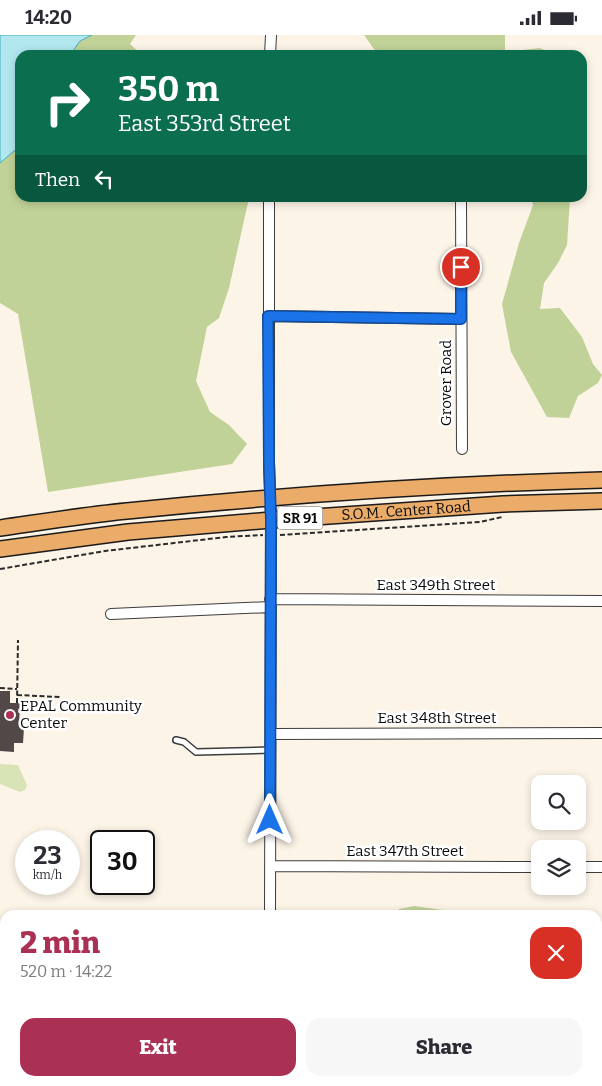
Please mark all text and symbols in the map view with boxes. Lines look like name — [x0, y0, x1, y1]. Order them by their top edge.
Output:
text: 14:20 — [25, 6, 72, 29]
text: 350 m — [118, 68, 219, 110]
icon: right — [35, 70, 100, 135]
text: East 353rd Street — [118, 110, 291, 137]
icon: left — [90, 165, 118, 193]
text: Then — [35, 168, 80, 191]
pin — [440, 246, 482, 288]
icon: arrive — [447, 253, 475, 281]
street label: Grover Road — [437, 340, 455, 426]
street label: S.O.M. Center Road — [341, 497, 471, 524]
road number: SR 91 — [278, 507, 322, 529]
street label: East 349th Street — [377, 576, 496, 594]
place label: EPAL Community Center — [20, 697, 142, 732]
marker: EPAL Community Center — [4, 709, 16, 721]
street label: East 348th Street — [378, 709, 497, 727]
map controls — [531, 775, 586, 895]
button: search — [531, 775, 586, 830]
position arrow — [243, 793, 295, 845]
speed limit sign: 30 — [90, 830, 155, 895]
button: layers — [531, 840, 586, 895]
text: 23 — [33, 841, 62, 871]
street label: East 347th Street — [346, 842, 464, 860]
text: km/h — [33, 868, 62, 882]
text: 2 min — [20, 925, 100, 961]
button: close — [530, 927, 582, 979]
text: 520 m · 14:22 — [20, 962, 112, 981]
button: Exit — [20, 1018, 296, 1076]
button: Share — [306, 1018, 582, 1076]

